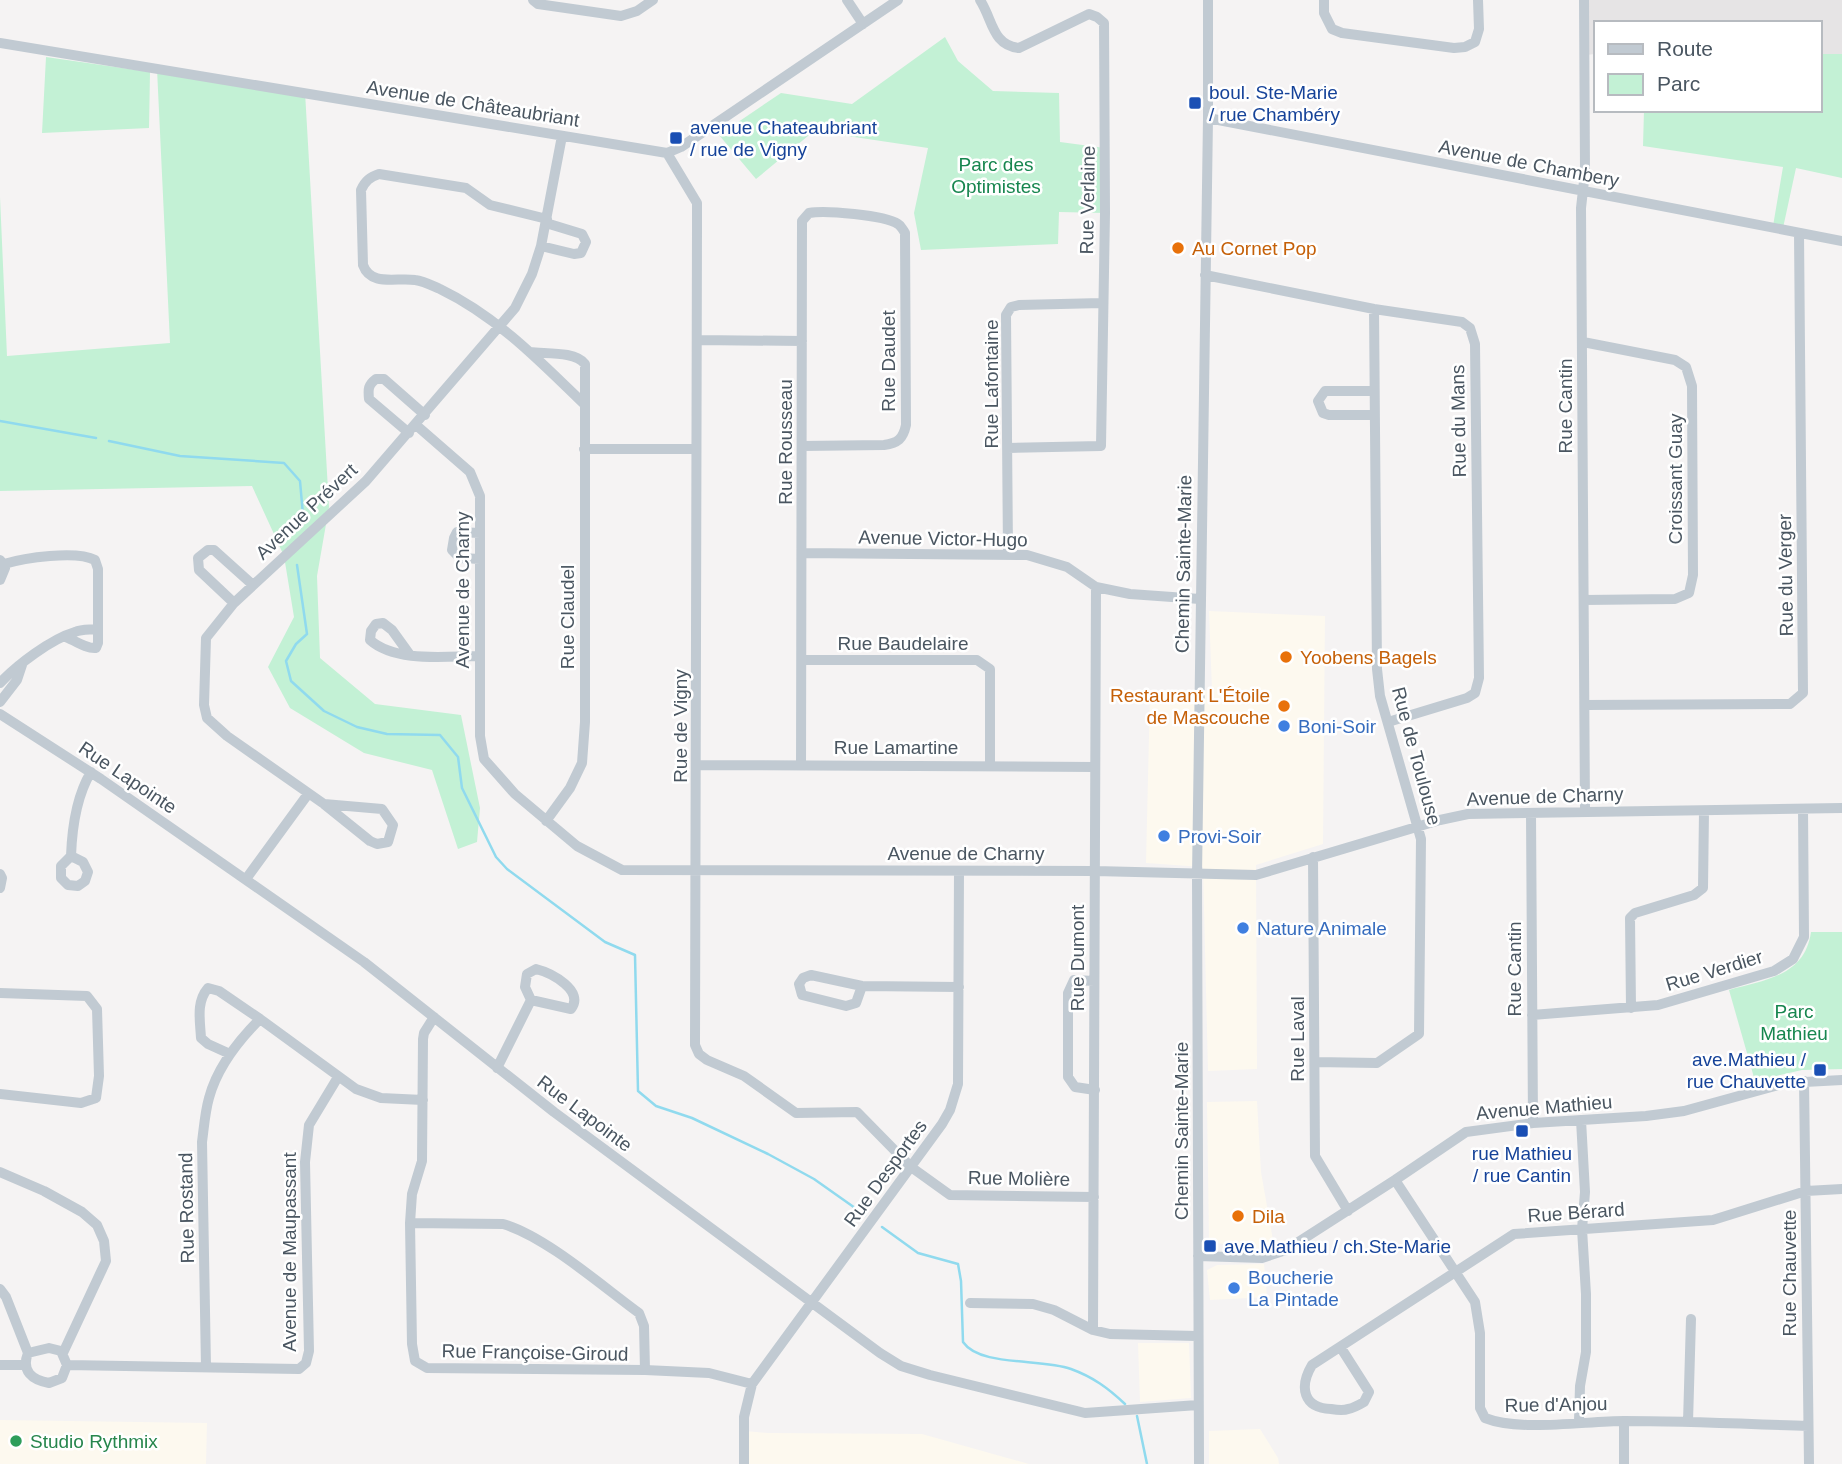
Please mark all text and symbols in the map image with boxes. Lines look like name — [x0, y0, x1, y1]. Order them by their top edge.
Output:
legend — [1594, 21, 1821, 112]
text: Route — [1657, 37, 1713, 60]
text: Parc — [1657, 72, 1700, 95]
street label: Avenue de Châteaubriant — [365, 76, 582, 131]
place label: boul. Ste-Marie / rue Chambéry — [1209, 82, 1340, 125]
marker: boul. Ste-Marie / rue Chambéry — [1187, 95, 1203, 111]
place label: avenue Chateaubriant / rue de Vigny — [690, 117, 878, 160]
marker: avenue Chateaubriant / rue de Vigny — [668, 130, 684, 146]
street label: Avenue de Chambery — [1437, 136, 1621, 191]
street label: Rue Verlaine — [1076, 145, 1099, 255]
park label: Parc des Optimistes — [951, 154, 1041, 197]
place label: Au Cornet Pop — [1192, 238, 1317, 259]
marker: Au Cornet Pop — [1170, 240, 1186, 256]
street label: Rue Daudet — [878, 310, 899, 412]
street label: Rue Lafontaine — [981, 320, 1002, 448]
street label: Rue Cantin — [1555, 358, 1576, 454]
street label: Rue du Mans — [1447, 364, 1470, 478]
street label: Rue Rousseau — [775, 379, 796, 505]
street label: Croissant Guay — [1665, 413, 1686, 544]
street label: Avenue Prévert — [251, 459, 362, 564]
street label: Chemin Sainte-Marie — [1171, 475, 1196, 653]
street label: Avenue de Charny — [452, 511, 473, 669]
street label: Rue du Verger — [1774, 513, 1797, 636]
street label: Avenue Victor-Hugo — [858, 527, 1028, 550]
street label: Rue Claudel — [557, 565, 578, 669]
street label: Rue Baudelaire — [838, 633, 968, 654]
place label: Yoobens Bagels — [1300, 647, 1437, 668]
marker: Yoobens Bagels — [1278, 649, 1294, 665]
street label: Rue de Vigny — [670, 669, 691, 783]
place label: Restaurant L'Étoile de Mascouche — [1110, 685, 1270, 728]
street label: Rue de Toulouse — [1388, 685, 1445, 828]
marker: Restaurant L'Étoile de Mascouche — [1276, 698, 1292, 714]
place label: Boni-Soir — [1298, 716, 1377, 737]
marker: Boni-Soir — [1276, 718, 1292, 734]
street label: Rue Lapointe — [75, 737, 180, 818]
street label: Rue Lamartine — [834, 737, 958, 758]
street label: Avenue de Charny — [1466, 783, 1624, 810]
place label: Provi-Soir — [1178, 826, 1262, 847]
marker: Provi-Soir — [1156, 828, 1172, 844]
street label: Avenue de Charny — [887, 843, 1045, 864]
street label: Rue Dumont — [1067, 904, 1088, 1011]
place label: Nature Animale — [1257, 918, 1387, 939]
marker: Nature Animale — [1235, 920, 1251, 936]
street label: Rue Cantin — [1504, 921, 1525, 1017]
street label: Rue Verdier — [1663, 946, 1766, 995]
street label: Rue Laval — [1287, 996, 1308, 1082]
park label: Parc Mathieu — [1760, 1001, 1828, 1044]
street label: Chemin Sainte-Marie — [1171, 1042, 1192, 1220]
place label: ave.Mathieu / rue Chauvette — [1687, 1049, 1807, 1092]
marker: ave.Mathieu / rue Chauvette — [1812, 1062, 1828, 1078]
street label: Rue Lapointe — [533, 1071, 636, 1156]
street label: Avenue Mathieu — [1475, 1091, 1613, 1124]
street label: Rue Desportes — [840, 1116, 931, 1231]
marker: rue Mathieu / rue Cantin — [1514, 1123, 1530, 1139]
place label: rue Mathieu / rue Cantin — [1472, 1143, 1572, 1186]
street label: Rue Rostand — [175, 1152, 198, 1264]
street label: Avenue de Maupassant — [279, 1152, 300, 1352]
street label: Rue Molière — [968, 1167, 1070, 1190]
street label: Rue Bérard — [1527, 1199, 1625, 1226]
place label: Dila — [1252, 1206, 1285, 1227]
marker: Dila — [1230, 1208, 1246, 1224]
street label: Rue Chauvette — [1779, 1210, 1800, 1336]
place label: ave.Mathieu / ch.Ste-Marie — [1224, 1236, 1451, 1257]
marker: ave.Mathieu / ch.Ste-Marie — [1202, 1238, 1218, 1254]
place label: Boucherie La Pintade — [1248, 1267, 1339, 1310]
marker: Boucherie La Pintade — [1226, 1280, 1242, 1296]
street label: Rue Françoise-Giroud — [441, 1340, 629, 1365]
street label: Rue d'Anjou — [1504, 1393, 1608, 1416]
place label: Studio Rythmix — [30, 1431, 158, 1452]
marker: Studio Rythmix — [8, 1433, 24, 1449]

